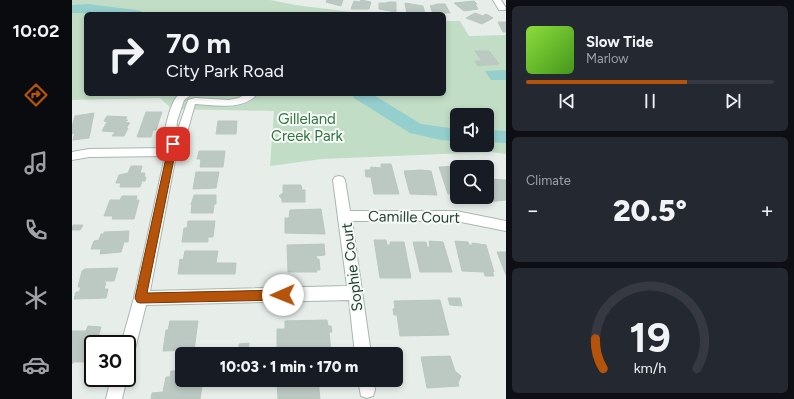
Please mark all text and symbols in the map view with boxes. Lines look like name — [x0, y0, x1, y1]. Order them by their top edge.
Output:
text: 10:02 — [13, 20, 59, 42]
text: 70 m — [166, 26, 231, 60]
icon: right — [100, 28, 152, 80]
text: Slow Tide — [586, 33, 653, 51]
text: Marlow — [586, 51, 628, 66]
text: City Park Road — [166, 60, 284, 82]
icon: directions — [22, 81, 50, 109]
icon: previous — [556, 90, 578, 112]
icon: pause — [639, 90, 661, 112]
icon: next — [722, 90, 744, 112]
map controls — [450, 108, 494, 204]
button: sound — [450, 108, 494, 152]
park label: Gilleland Creek Park — [271, 110, 344, 145]
pin — [156, 127, 190, 161]
icon: arrive — [162, 133, 184, 155]
icon: music — [22, 149, 50, 177]
button: search — [450, 160, 494, 204]
text: Climate — [526, 173, 571, 188]
text: 20.5° — [613, 192, 687, 229]
text: − — [526, 197, 540, 224]
text: + — [760, 197, 774, 224]
street label: Camille Court — [368, 207, 460, 227]
icon: phone — [22, 216, 50, 244]
street label: Sophie Court — [338, 221, 366, 312]
position arrow — [262, 274, 304, 316]
icon: climate — [22, 284, 50, 312]
text: 19 — [629, 311, 671, 361]
speed limit sign: 30 — [84, 335, 136, 387]
icon: car — [22, 351, 50, 379]
text: 10:03 · 1 min · 170 m — [220, 358, 358, 376]
text: km/h — [634, 358, 666, 376]

